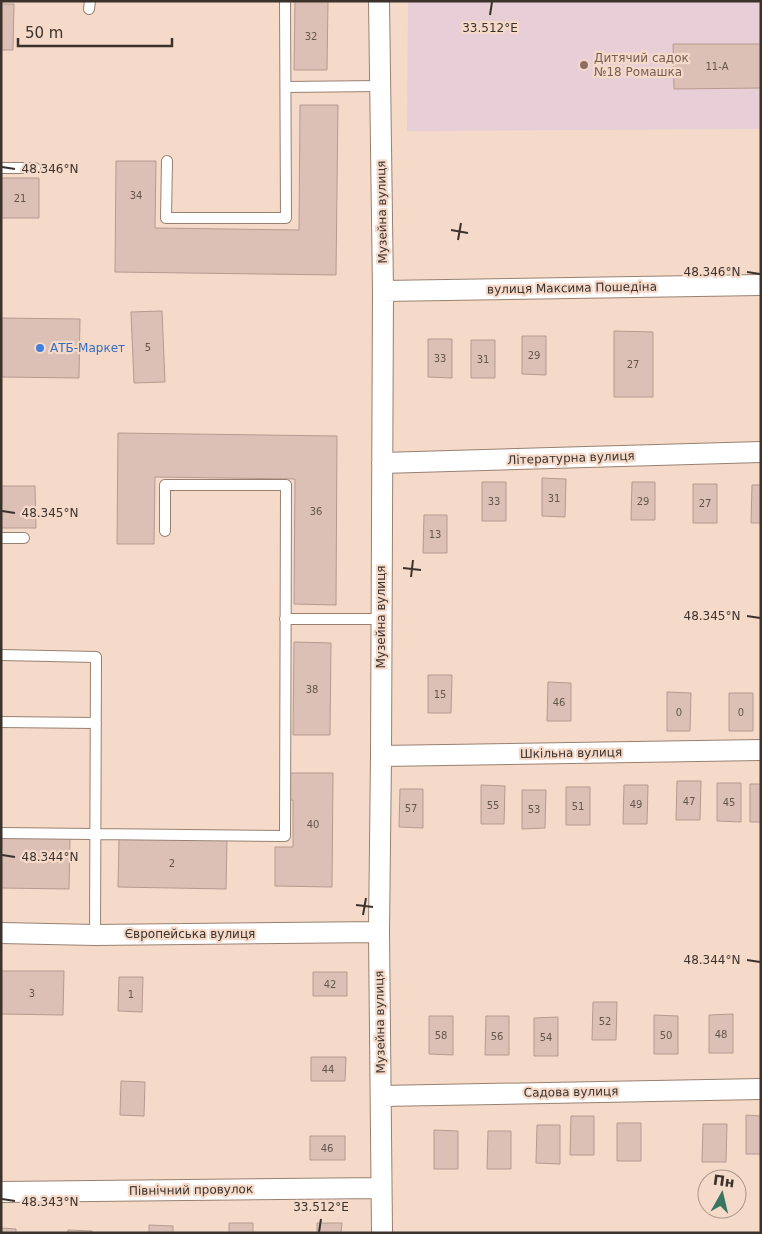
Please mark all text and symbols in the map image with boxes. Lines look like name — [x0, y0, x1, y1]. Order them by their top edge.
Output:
scale bar — [18, 15, 171, 47]
text: 33.512°E — [462, 21, 518, 35]
text: 50 m — [25, 24, 63, 42]
house number: 32 — [305, 31, 317, 42]
place label: Дитячий садок №18 Ромашка — [594, 51, 689, 79]
marker: Дитячий садок №18 Ромашка — [578, 59, 590, 71]
house number: 11-А — [705, 61, 729, 72]
street label: Музейна вулиця — [374, 160, 390, 264]
text: 48.346°N — [22, 162, 78, 176]
house number: 34 — [130, 190, 142, 201]
house number: 21 — [14, 193, 26, 204]
text: 48.346°N — [684, 265, 740, 279]
street label: вулиця Максима Пошедіна — [487, 280, 657, 296]
place label: АТБ-Маркет — [50, 341, 125, 355]
marker: АТБ-Маркет — [34, 342, 46, 354]
house number: 5 — [145, 342, 151, 353]
house number: 29 — [528, 350, 540, 361]
house number: 33 — [434, 353, 446, 364]
house number: 31 — [477, 354, 489, 365]
house number: 27 — [627, 359, 639, 370]
street label: Літературна вулиця — [507, 449, 635, 467]
house number: 31 — [548, 493, 560, 504]
house number: 33 — [488, 496, 500, 507]
house number: 29 — [637, 496, 649, 507]
house number: 27 — [699, 498, 711, 509]
text: 48.345°N — [22, 506, 78, 520]
house number: 36 — [310, 506, 322, 517]
house number: 13 — [429, 529, 441, 540]
street label: Музейна вулиця — [374, 565, 388, 669]
text: 48.345°N — [684, 609, 740, 623]
house number: 38 — [306, 684, 318, 695]
house number: 15 — [434, 689, 446, 700]
house number: 46 — [553, 697, 565, 708]
house number: 0 — [676, 707, 682, 718]
house number: 0 — [738, 707, 744, 718]
street label: Шкільна вулиця — [520, 745, 622, 761]
house number: 47 — [683, 796, 695, 807]
house number: 45 — [723, 797, 735, 808]
house number: 49 — [630, 799, 642, 810]
house number: 55 — [487, 800, 499, 811]
house number: 51 — [572, 801, 584, 812]
house number: 57 — [405, 803, 417, 814]
house number: 53 — [528, 804, 540, 815]
house number: 40 — [307, 819, 319, 830]
text: 48.344°N — [22, 850, 78, 864]
house number: 2 — [169, 858, 175, 869]
street label: Європейська вулиця — [125, 927, 255, 941]
text: 48.344°N — [684, 953, 740, 967]
street label: Музейна вулиця — [372, 970, 388, 1074]
house number: 42 — [324, 979, 336, 990]
house number: 3 — [29, 988, 35, 999]
house number: 1 — [128, 989, 134, 1000]
house number: 52 — [599, 1016, 611, 1027]
house number: 48 — [715, 1029, 727, 1040]
house number: 58 — [435, 1030, 447, 1041]
house number: 50 — [660, 1030, 672, 1041]
house number: 56 — [491, 1031, 503, 1042]
house number: 54 — [540, 1032, 552, 1043]
house number: 44 — [322, 1064, 334, 1075]
street label: Садова вулиця — [524, 1084, 618, 1100]
house number: 46 — [321, 1143, 333, 1154]
north arrow — [697, 1169, 747, 1219]
text: Пн — [712, 1172, 736, 1191]
street label: Північний провулок — [129, 1182, 253, 1198]
text: 48.343°N — [22, 1195, 78, 1209]
text: 33.512°E — [293, 1200, 349, 1214]

